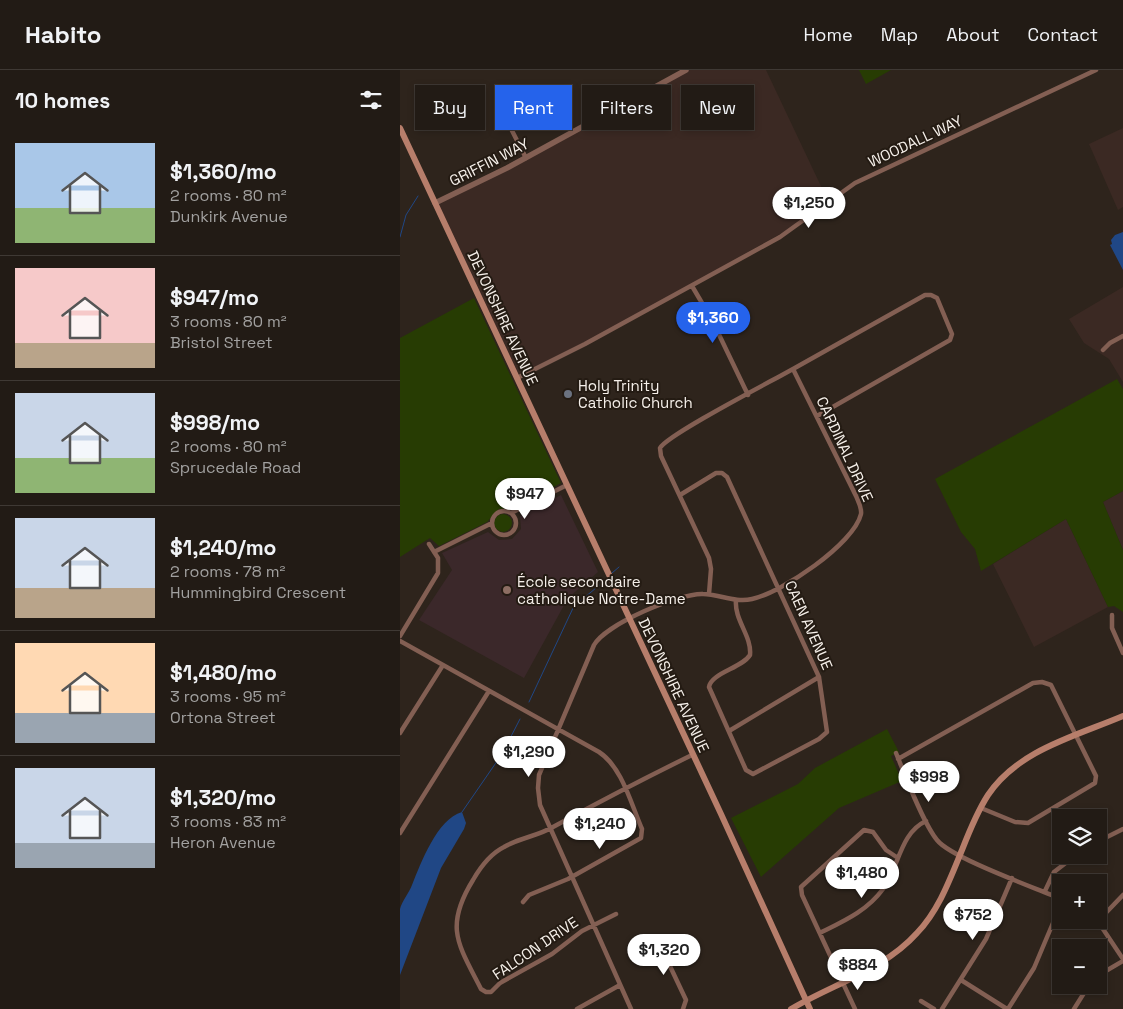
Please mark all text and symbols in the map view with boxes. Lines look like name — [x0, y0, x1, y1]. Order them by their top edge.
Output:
text: Habito — [25, 19, 102, 50]
text: Home — [804, 23, 853, 46]
text: Map — [881, 23, 918, 46]
text: About — [946, 23, 1000, 46]
text: Contact — [1028, 23, 1098, 46]
chip: Buy — [415, 85, 485, 130]
chip: Rent — [495, 85, 572, 130]
chip: Filters — [582, 85, 671, 130]
chip: New — [681, 85, 754, 130]
icon: filters — [357, 86, 385, 114]
text: 10 homes — [15, 87, 110, 114]
street label: WOODALL WAY — [865, 111, 965, 171]
street label: GRIFFIN WAY — [446, 134, 532, 190]
text: $1,360/mo — [170, 158, 277, 185]
icon: home — [55, 163, 115, 223]
text: 2 rooms · 80 m² — [170, 185, 287, 206]
pin: $1,250 — [768, 186, 850, 229]
text: $1,250 — [783, 192, 835, 213]
text: Dunkirk Avenue — [170, 206, 288, 227]
street label: DEVONSHIRE AVENUE — [463, 248, 543, 388]
text: $947/mo — [170, 284, 259, 311]
icon: home — [55, 288, 115, 348]
pin: $1,360 — [672, 302, 754, 344]
text: $1,360 — [687, 307, 739, 328]
text: 3 rooms · 80 m² — [170, 311, 287, 332]
text: Bristol Street — [170, 332, 273, 353]
place label: Holy Trinity Catholic Church — [578, 376, 693, 412]
marker: Holy Trinity Catholic Church — [562, 388, 574, 400]
street label: CARDINAL DRIVE — [812, 393, 878, 505]
text: $998/mo — [170, 409, 260, 436]
icon: home — [55, 413, 115, 473]
text: 2 rooms · 80 m² — [170, 436, 287, 457]
text: Sprucedale Road — [170, 457, 301, 478]
pin: $947 — [495, 478, 555, 520]
text: $947 — [506, 483, 544, 504]
text: $1,240/mo — [170, 534, 276, 561]
icon: home — [55, 538, 115, 598]
text: 2 rooms · 78 m² — [170, 561, 285, 582]
place label: École secondaire catholique Notre-Dame — [517, 572, 686, 608]
street label: CAEN AVENUE — [781, 577, 837, 673]
text: Hummingbird Crescent — [170, 582, 346, 603]
marker: École secondaire catholique Notre-Dame — [501, 584, 513, 596]
street label: DEVONSHIRE AVENUE — [634, 615, 714, 755]
text: $1,480/mo — [170, 659, 277, 686]
icon: home — [55, 663, 115, 723]
text: 3 rooms · 95 m² — [170, 686, 286, 707]
text: Ortona Street — [170, 707, 276, 728]
pin: $1,290 — [488, 736, 570, 778]
text: $1,290 — [503, 741, 555, 762]
pin: $998 — [899, 760, 959, 803]
text: $998 — [909, 766, 949, 787]
text: $1,320/mo — [170, 784, 276, 811]
icon: home — [55, 788, 115, 848]
pin: $1,240 — [559, 808, 641, 850]
map controls — [1052, 809, 1107, 994]
button: layers — [1052, 809, 1107, 864]
text: 3 rooms · 83 m² — [170, 811, 286, 832]
text: $1,240 — [574, 813, 626, 834]
text: Heron Avenue — [170, 832, 276, 853]
pin: $1,480 — [821, 856, 903, 899]
text: $1,480 — [836, 862, 888, 883]
button: + — [1052, 874, 1107, 929]
pin: $752 — [943, 898, 1003, 941]
text: $752 — [954, 904, 992, 925]
street label: FALCON DRIVE — [489, 912, 581, 984]
pin: $1,320 — [623, 934, 705, 976]
text: $1,320 — [638, 939, 690, 960]
button: − — [1052, 939, 1107, 994]
pin: $884 — [828, 948, 888, 991]
text: $884 — [838, 954, 878, 975]

